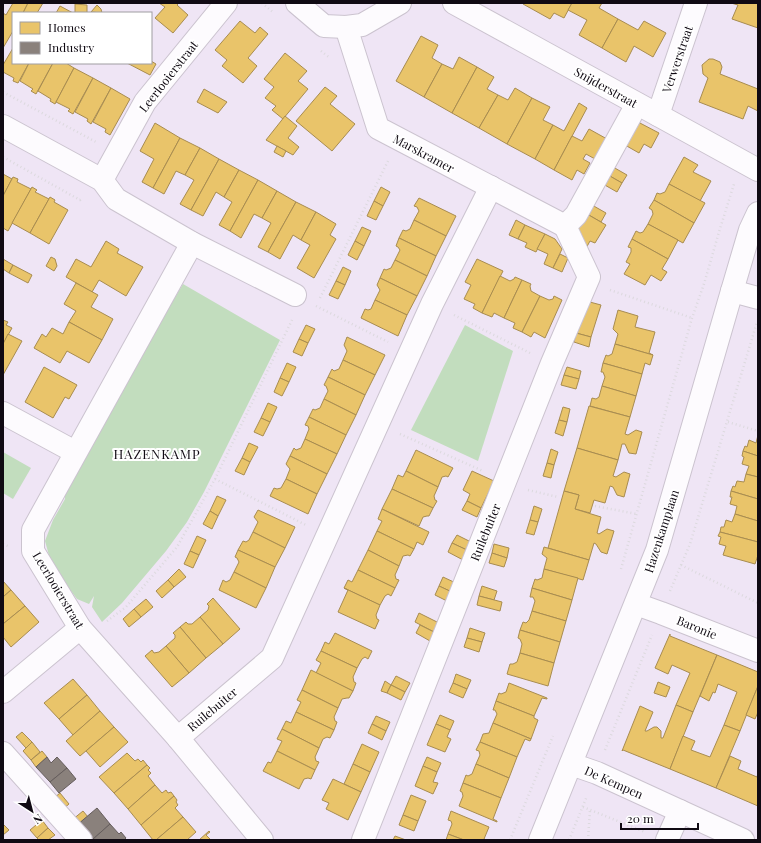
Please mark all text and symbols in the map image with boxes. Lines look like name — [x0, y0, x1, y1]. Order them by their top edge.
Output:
legend — [12, 12, 152, 64]
text: Homes — [48, 19, 86, 35]
street label: Verwerstraat — [658, 23, 696, 96]
street label: Leerlooierstraat — [135, 36, 201, 115]
text: Industry — [48, 39, 94, 55]
street label: Snijderstraat — [572, 63, 641, 111]
street label: Marskramer — [391, 130, 458, 176]
district label: HAZENKAMP — [113, 445, 201, 462]
street label: Hazenkamplaan — [640, 487, 682, 575]
street label: Ruilebuiter — [466, 500, 504, 563]
street label: Leerlooierstraat — [30, 549, 89, 632]
street label: Baronie — [675, 612, 719, 642]
street label: Ruilebuiter — [184, 683, 241, 735]
street label: De Kempen — [582, 762, 646, 802]
north arrow — [12, 791, 52, 831]
scale bar — [621, 805, 698, 831]
text: 20 m — [627, 810, 654, 826]
text: N — [31, 811, 46, 828]

